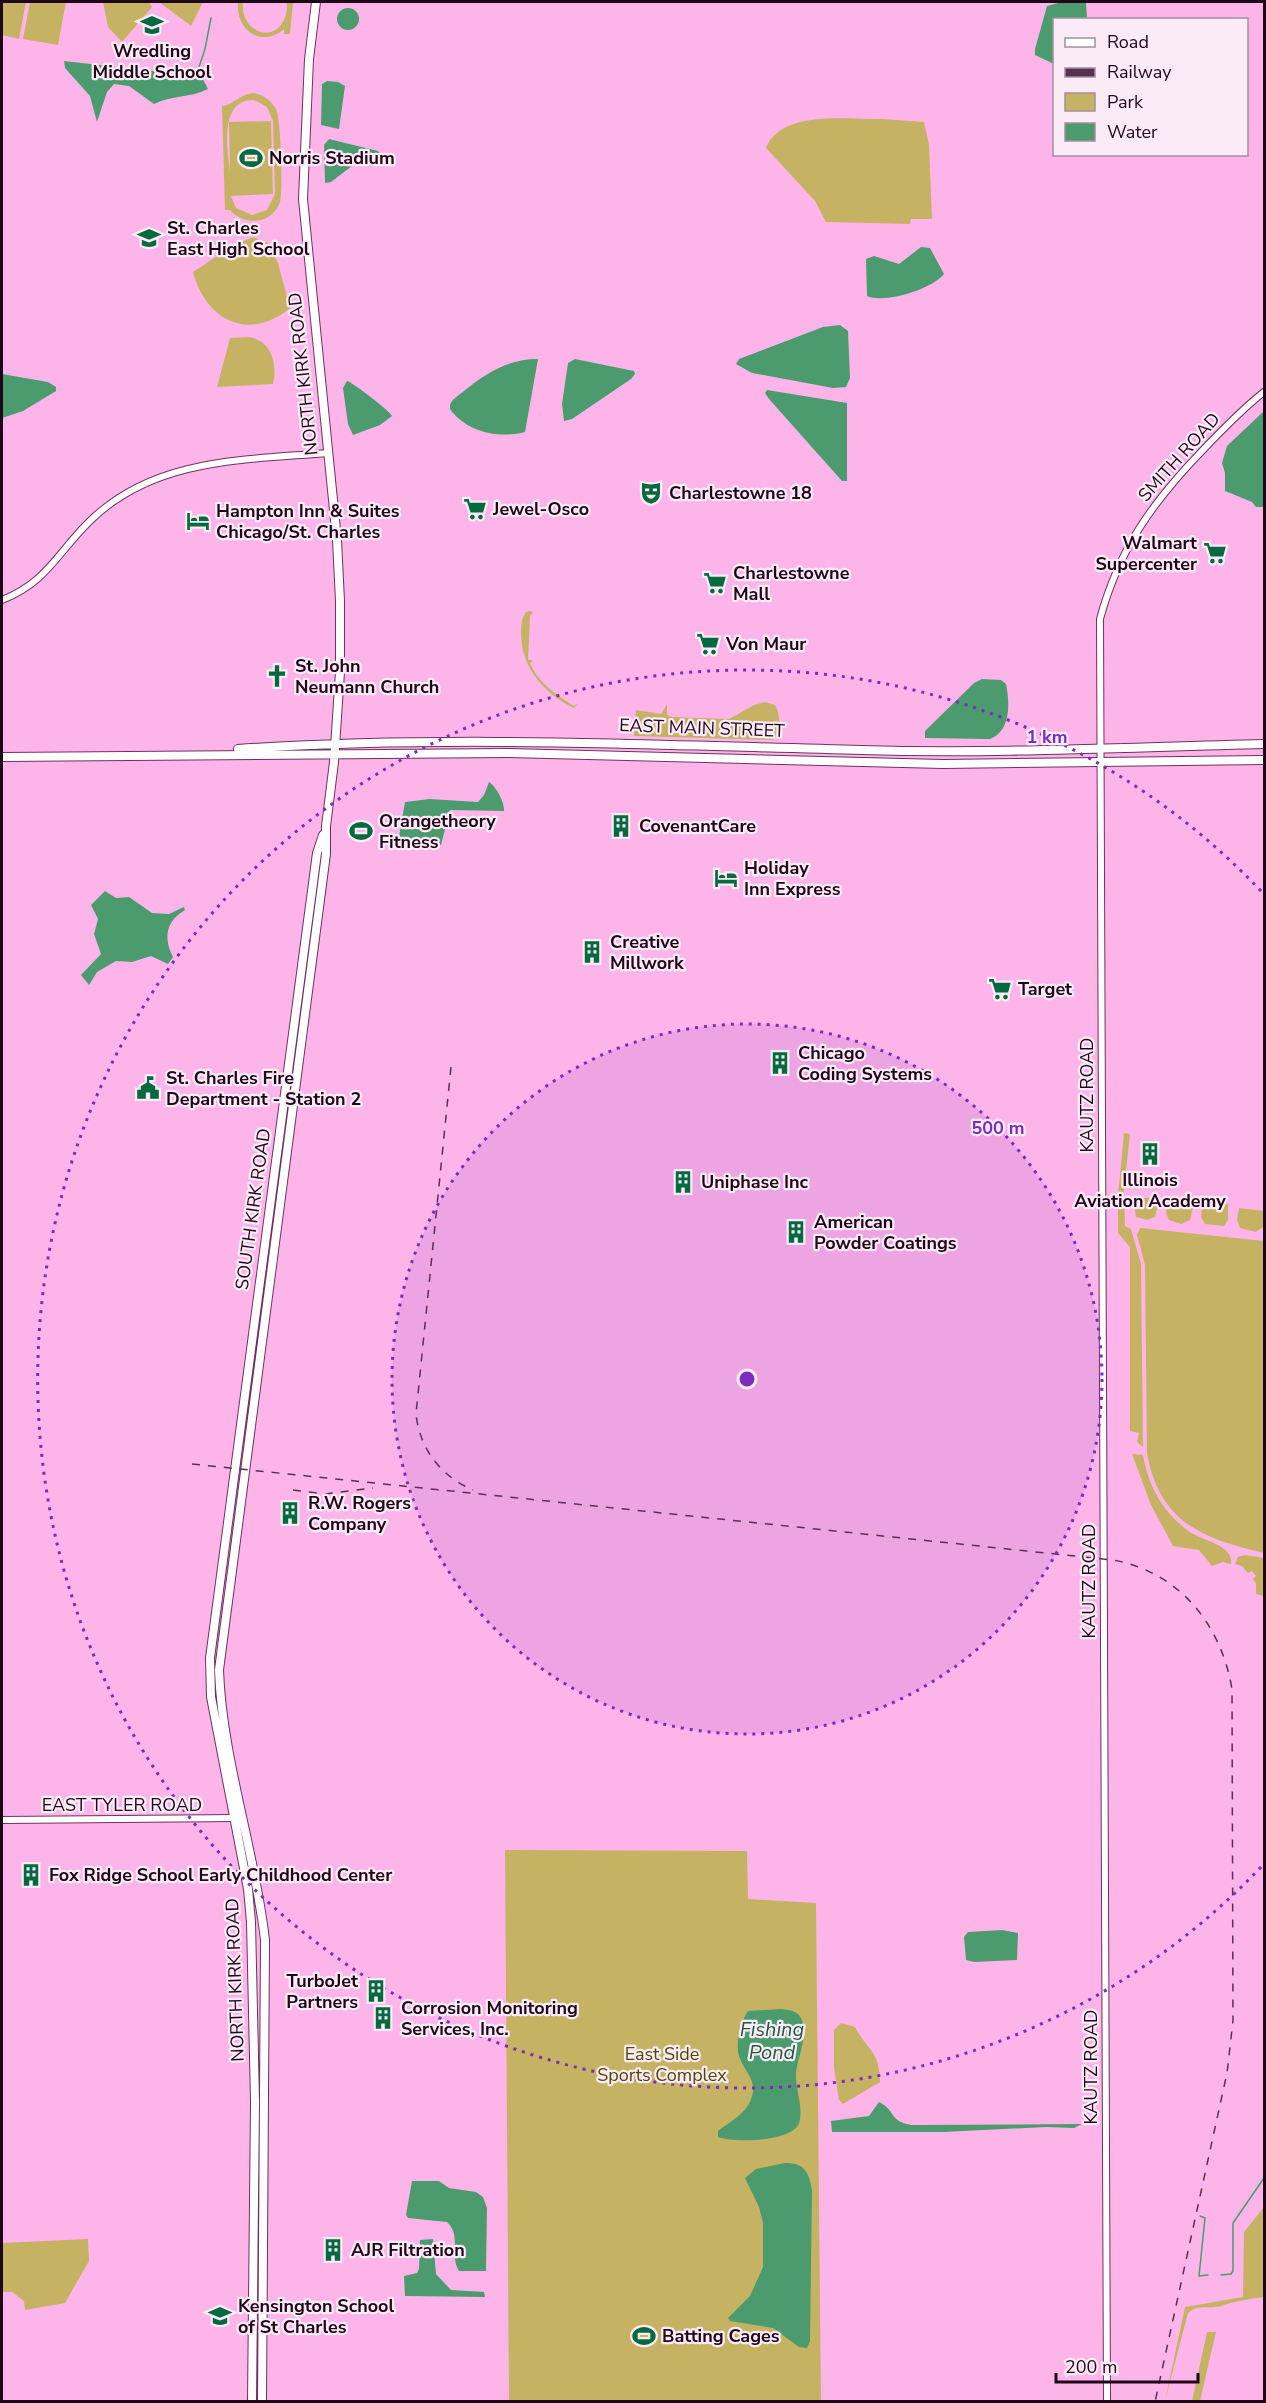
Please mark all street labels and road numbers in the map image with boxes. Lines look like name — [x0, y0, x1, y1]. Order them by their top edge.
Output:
street label: NORTH KIRK ROAD — [283, 291, 323, 457]
street label: SMITH ROAD — [1133, 407, 1225, 507]
street label: EAST MAIN STREET — [619, 713, 785, 743]
street label: KAUTZ ROAD — [1075, 1038, 1099, 1152]
street label: SOUTH KIRK ROAD — [230, 1127, 276, 1291]
street label: KAUTZ ROAD — [1077, 1524, 1101, 1638]
street label: EAST TYLER ROAD — [42, 1793, 202, 1817]
street label: NORTH KIRK ROAD — [220, 1898, 250, 2062]
street label: KAUTZ ROAD — [1079, 2010, 1103, 2124]

